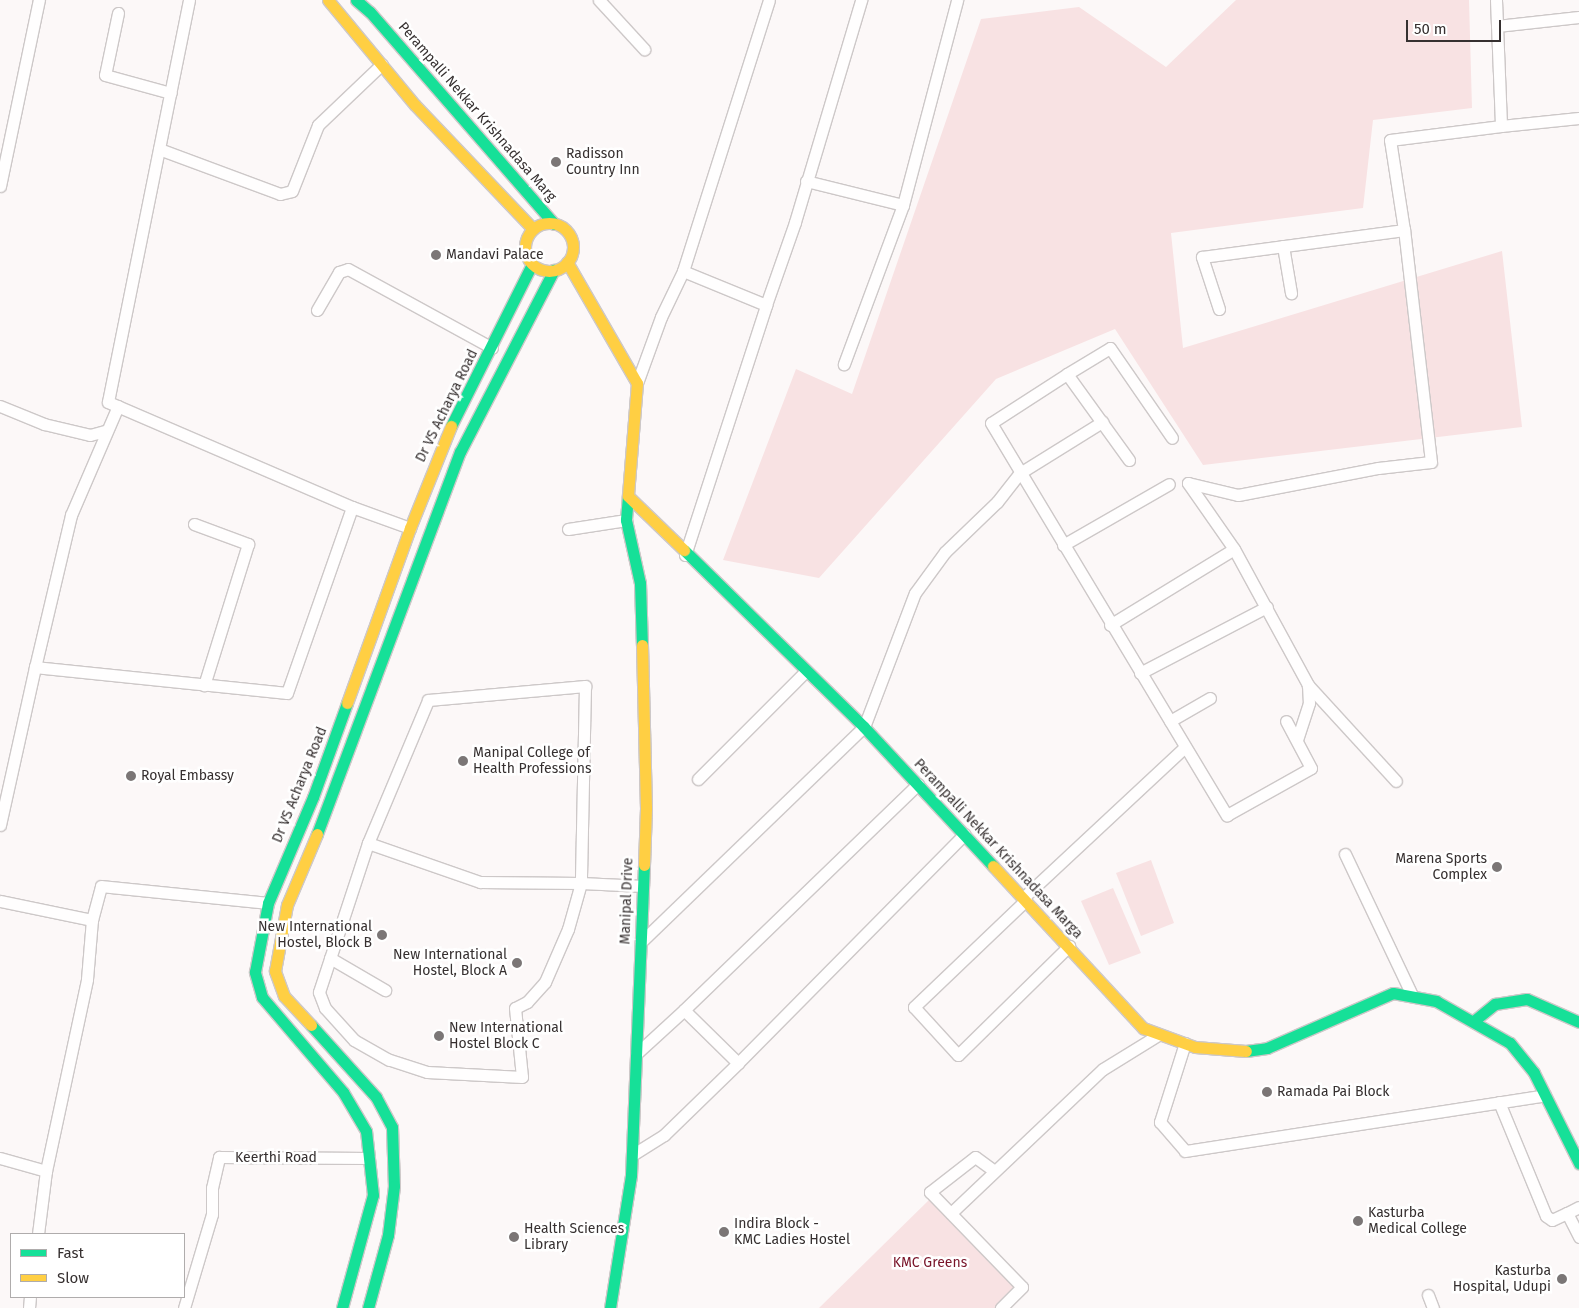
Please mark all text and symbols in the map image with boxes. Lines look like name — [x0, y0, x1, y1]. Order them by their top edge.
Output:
scale bar — [1409, 10, 1504, 42]
street label: Perampalli Nekkar Krishnadasa Marg — [395, 19, 559, 205]
text: 50 m — [1414, 20, 1447, 38]
place label: Radisson Country Inn — [566, 146, 640, 178]
marker: Radisson Country Inn — [550, 156, 562, 168]
place label: Mandavi Palace — [446, 247, 544, 263]
marker: Mandavi Palace — [430, 249, 442, 261]
street label: Dr VS Acharya Road — [412, 347, 482, 465]
street label: Dr VS Acharya Road — [269, 725, 331, 845]
place label: Manipal College of Health Professions — [473, 745, 592, 778]
marker: Manipal College of Health Professions — [457, 755, 469, 767]
street label: Perampalli Nekkar Krishnadasa Marga — [910, 756, 1086, 942]
place label: Royal Embassy — [141, 768, 234, 784]
marker: Royal Embassy — [125, 770, 137, 782]
place label: Marena Sports Complex — [1395, 851, 1487, 884]
street label: Manipal Drive — [617, 857, 637, 945]
marker: Marena Sports Complex — [1491, 861, 1503, 873]
place label: New International Hostel, Block B — [258, 919, 372, 952]
marker: New International Hostel, Block B — [376, 929, 388, 941]
place label: New International Hostel, Block A — [393, 947, 507, 980]
marker: New International Hostel, Block A — [511, 957, 523, 969]
place label: New International Hostel Block C — [449, 1020, 563, 1052]
marker: New International Hostel Block C — [433, 1030, 445, 1042]
place label: Ramada Pai Block — [1277, 1084, 1389, 1100]
marker: Ramada Pai Block — [1261, 1086, 1273, 1098]
street label: Keerthi Road — [235, 1150, 317, 1166]
place label: Kasturba Medical College — [1368, 1205, 1467, 1238]
marker: Kasturba Medical College — [1352, 1215, 1364, 1227]
place label: Indira Block - KMC Ladies Hostel — [734, 1216, 850, 1248]
place label: Health Sciences Library — [524, 1221, 624, 1254]
marker: Indira Block - KMC Ladies Hostel — [718, 1226, 730, 1238]
marker: Health Sciences Library — [508, 1231, 520, 1243]
legend — [10, 1233, 185, 1298]
text: Fast — [57, 1244, 84, 1262]
park label: KMC Greens — [893, 1255, 967, 1271]
place label: Kasturba Hospital, Udupi — [1453, 1263, 1551, 1295]
text: Slow — [57, 1269, 89, 1287]
marker: Kasturba Hospital, Udupi — [1555, 1272, 1569, 1286]

